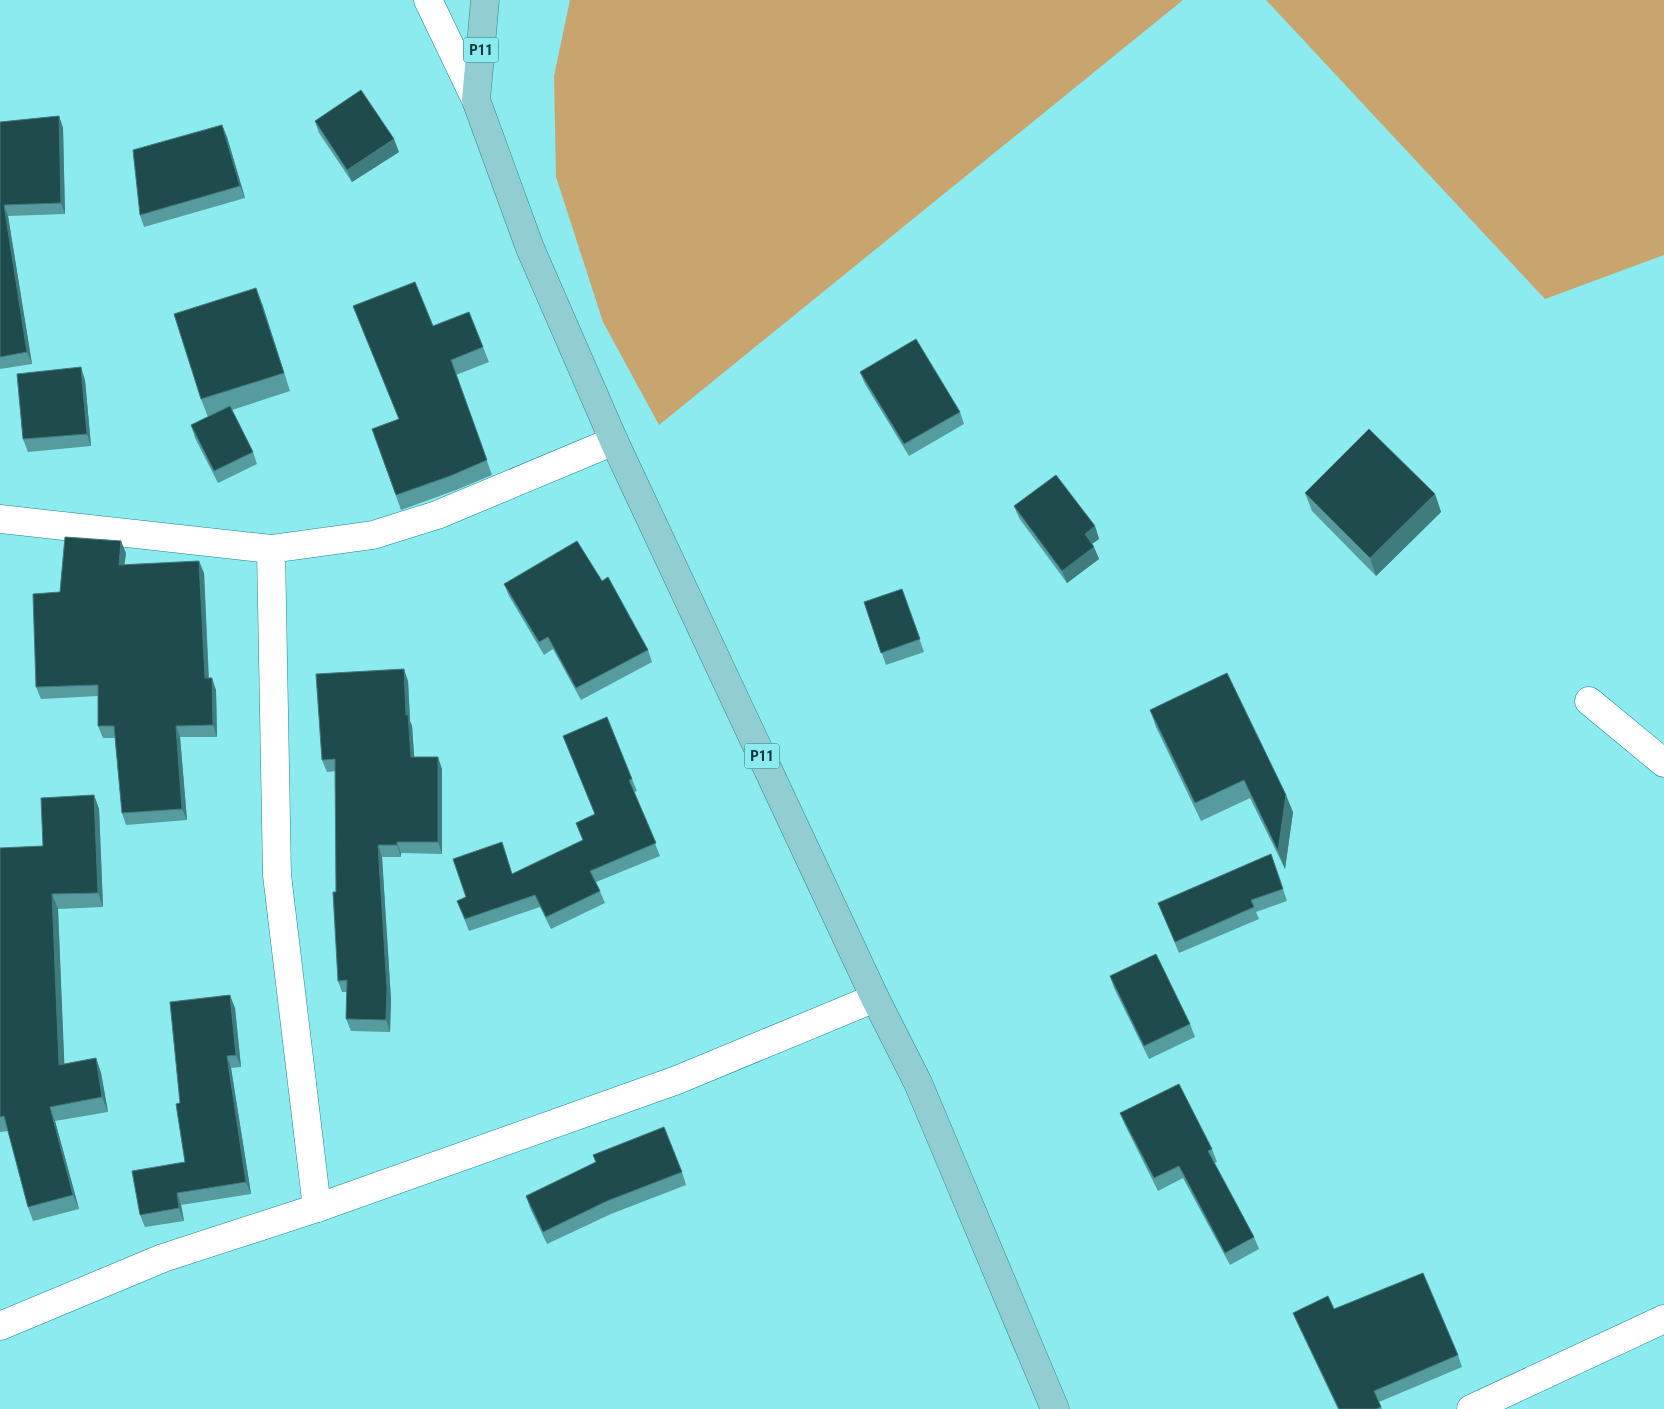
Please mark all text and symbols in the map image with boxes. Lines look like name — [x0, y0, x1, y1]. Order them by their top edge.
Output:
road number: P11 — [464, 38, 498, 62]
road number: P11 — [744, 744, 780, 768]

